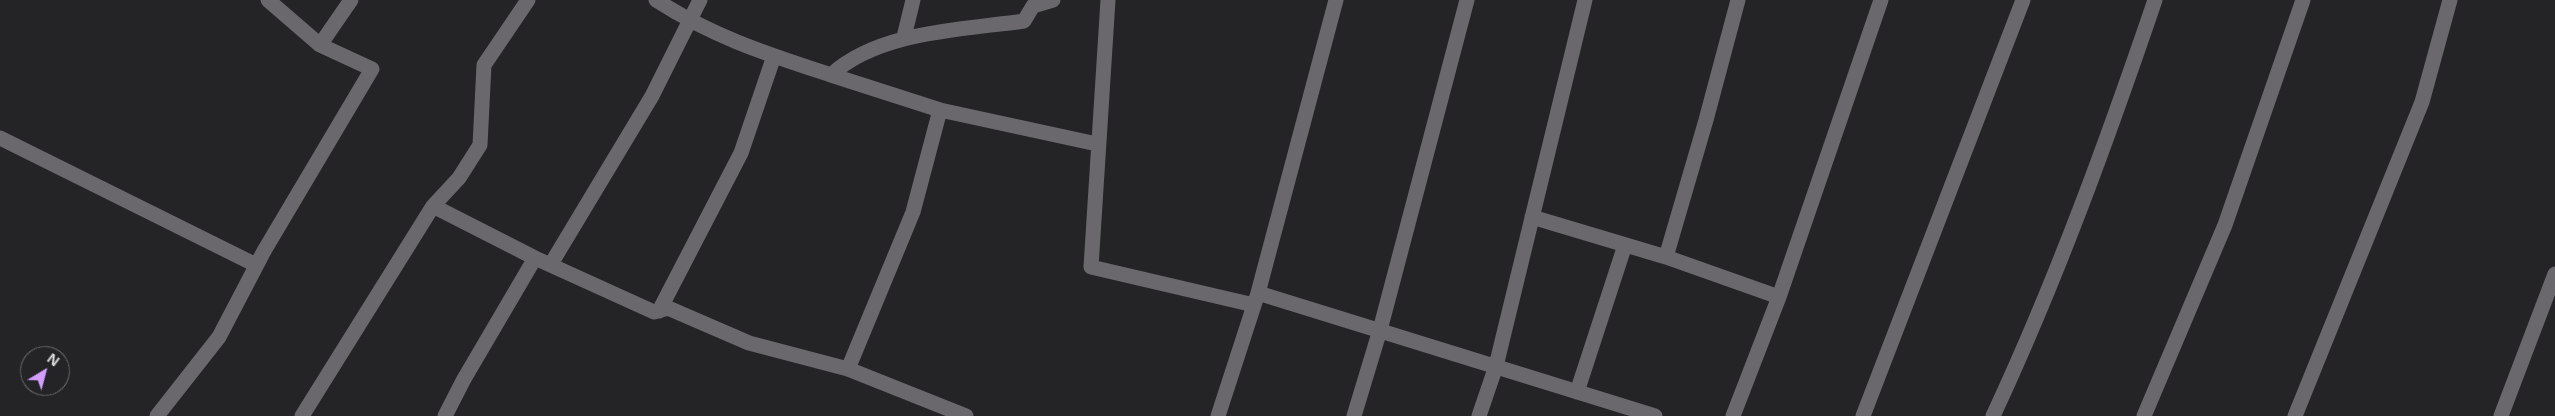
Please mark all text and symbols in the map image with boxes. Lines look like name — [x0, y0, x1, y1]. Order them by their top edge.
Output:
north arrow — [20, 346, 70, 396]
text: N — [43, 348, 64, 370]

